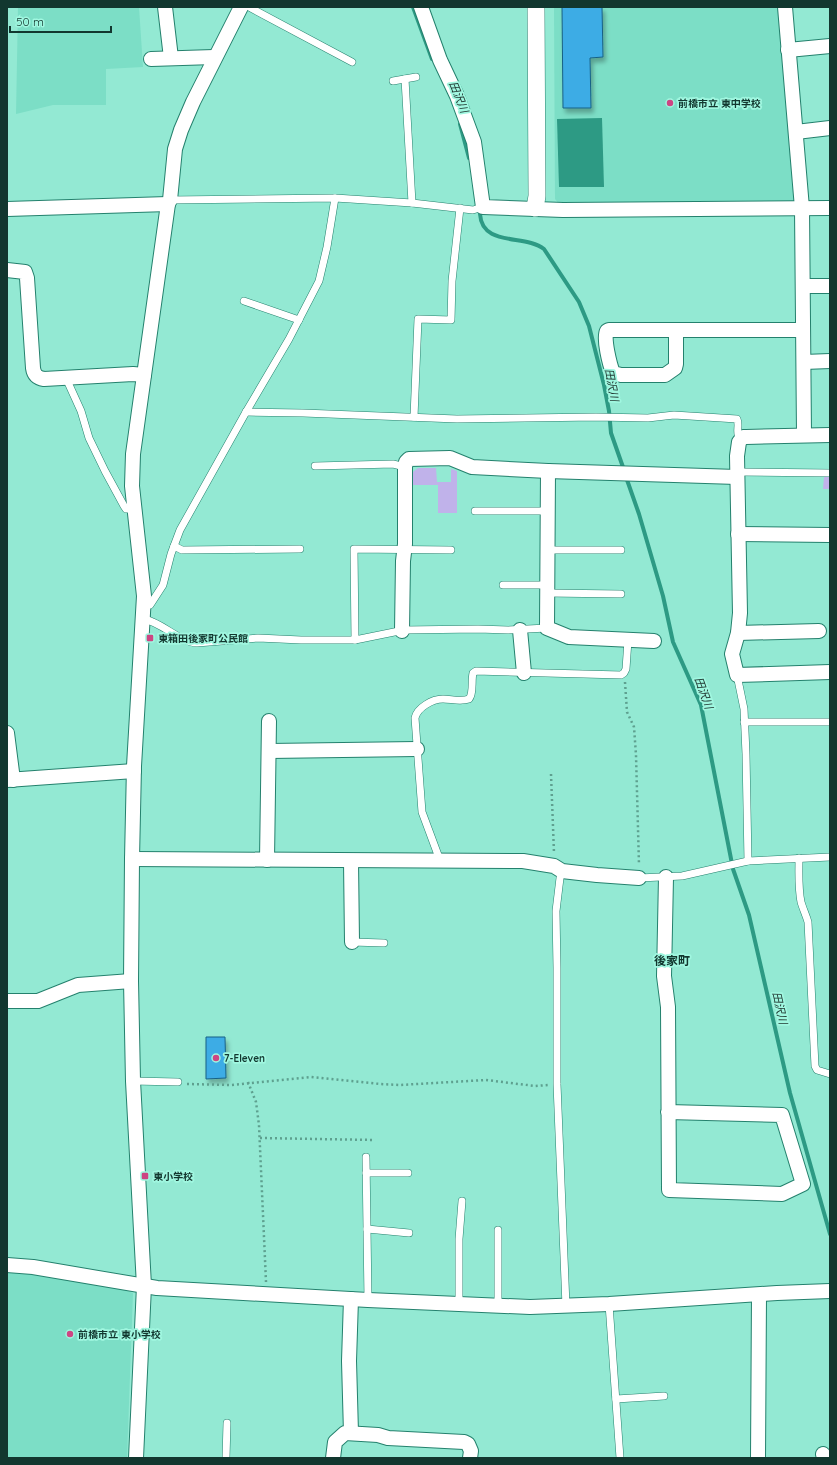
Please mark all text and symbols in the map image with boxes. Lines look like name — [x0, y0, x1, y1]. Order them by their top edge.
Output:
scale bar — [10, 8, 111, 34]
text: 50 m — [16, 14, 44, 29]
water label: 田沢川 — [446, 79, 472, 116]
place label: 前橋市立 東中学校 — [678, 97, 761, 110]
marker: 前橋市立 東中学校 — [665, 98, 675, 108]
water label: 田沢川 — [602, 367, 622, 404]
place label: 東箱田後家町公民館 — [158, 632, 248, 645]
marker: 東箱田後家町公民館 — [145, 633, 155, 643]
water label: 田沢川 — [692, 675, 717, 712]
district label: 後家町 — [654, 953, 690, 968]
water label: 田沢川 — [769, 990, 791, 1027]
place label: 7-Eleven — [224, 1052, 265, 1065]
marker: 7-Eleven — [211, 1053, 221, 1063]
place label: 東小学校 — [153, 1170, 193, 1183]
marker: 東小学校 — [140, 1171, 150, 1181]
place label: 前橋市立 東小学校 — [78, 1328, 161, 1341]
marker: 前橋市立 東小学校 — [65, 1329, 75, 1339]

